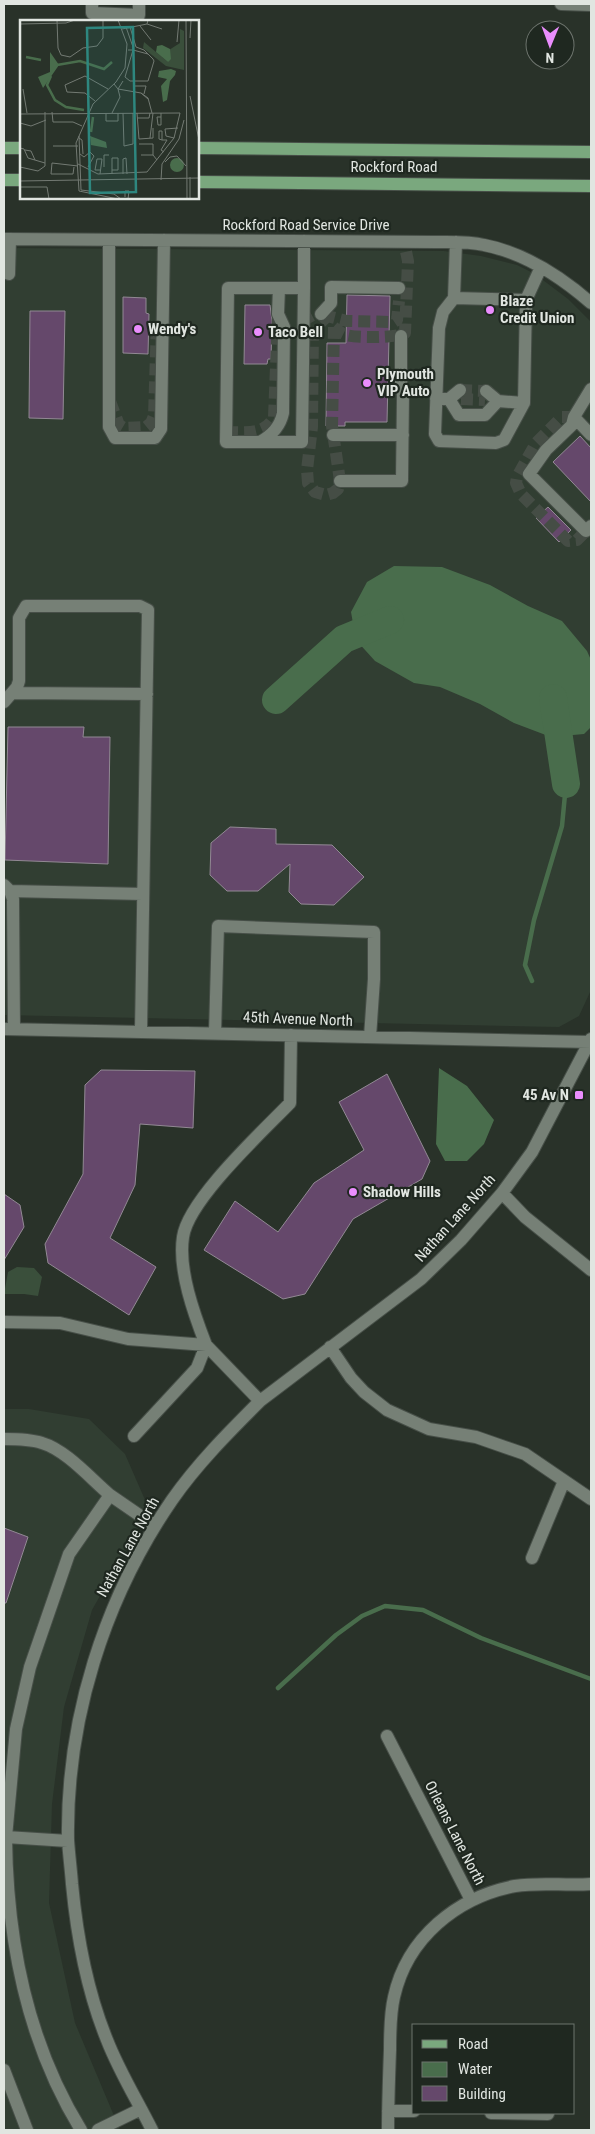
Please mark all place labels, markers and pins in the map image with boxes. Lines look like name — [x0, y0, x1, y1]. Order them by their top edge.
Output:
place label: Blaze Credit Union — [500, 292, 574, 327]
marker: Blaze Credit Union — [484, 304, 496, 316]
place label: Wendy's — [148, 320, 197, 338]
marker: Wendy's — [132, 323, 144, 335]
place label: Taco Bell — [268, 323, 323, 341]
marker: Taco Bell — [252, 326, 264, 338]
place label: Plymouth VIP Auto — [377, 365, 434, 400]
marker: Plymouth VIP Auto — [361, 377, 373, 389]
place label: 45 Av N — [522, 1086, 569, 1104]
marker: 45 Av N — [573, 1089, 585, 1101]
place label: Shadow Hills — [363, 1183, 441, 1201]
marker: Shadow Hills — [347, 1186, 359, 1198]

